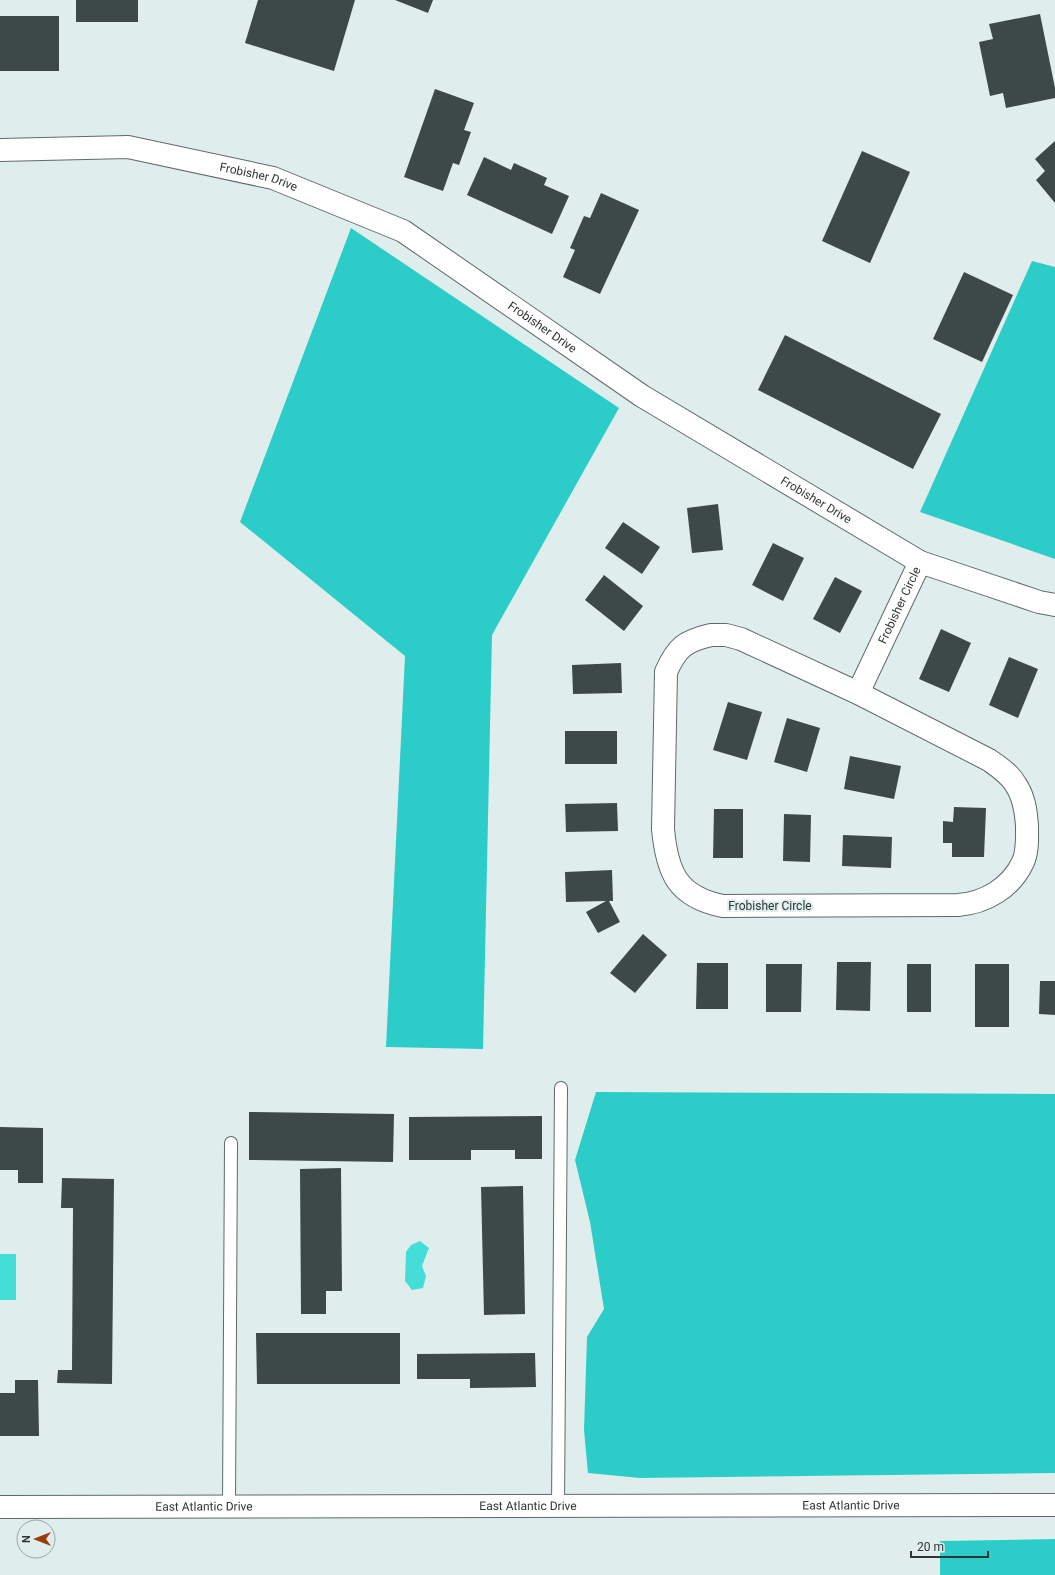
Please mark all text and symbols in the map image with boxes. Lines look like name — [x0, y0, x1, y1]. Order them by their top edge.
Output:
street label: Frobisher Drive — [218, 160, 300, 194]
street label: Frobisher Drive — [505, 299, 579, 356]
street label: Frobisher Drive — [778, 473, 854, 527]
street label: Frobisher Circle — [875, 565, 924, 646]
street label: Frobisher Circle — [728, 899, 812, 913]
street label: East Atlantic Drive — [802, 1498, 900, 1512]
street label: East Atlantic Drive — [479, 1499, 577, 1513]
street label: East Atlantic Drive — [155, 1500, 253, 1514]
north arrow — [16, 1519, 56, 1559]
scale bar — [911, 1533, 988, 1559]
text: N — [20, 1535, 33, 1543]
text: 20 m — [917, 1540, 944, 1554]

